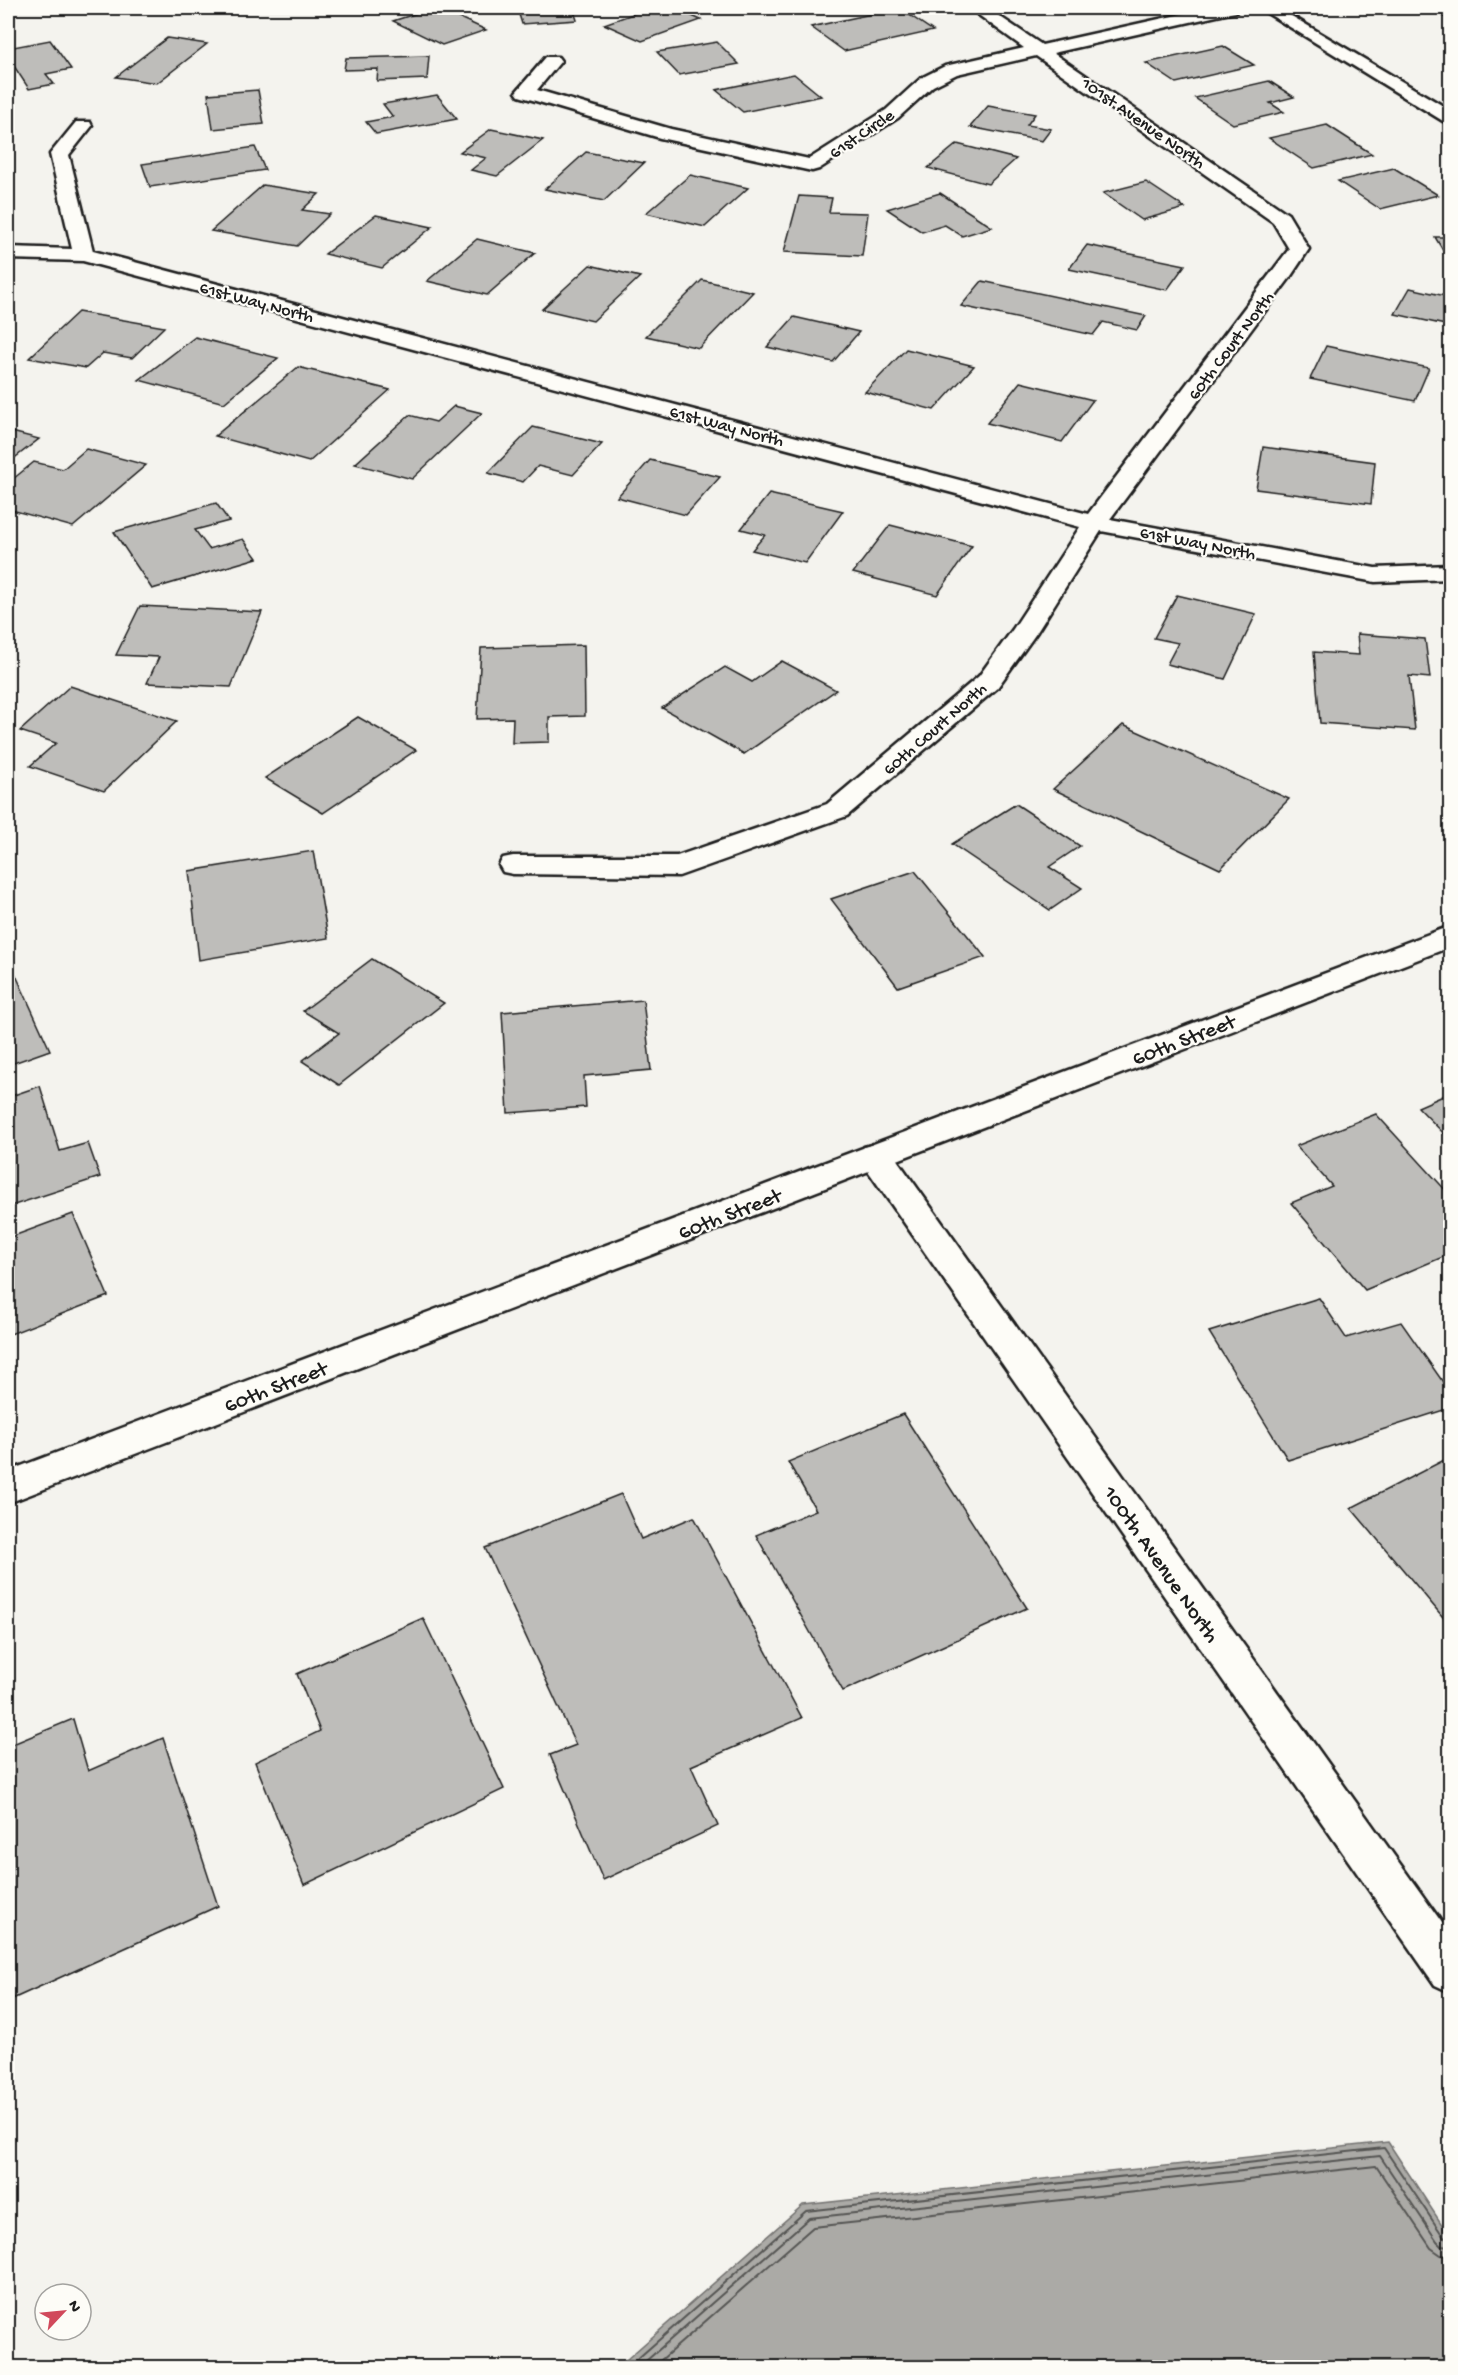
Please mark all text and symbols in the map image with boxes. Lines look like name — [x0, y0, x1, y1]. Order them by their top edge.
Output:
street label: 101st Avenue North — [1076, 73, 1209, 175]
street label: 61st Circle — [826, 105, 900, 164]
street label: 61st Way North — [197, 278, 316, 329]
street label: 60th Court North — [1184, 288, 1280, 405]
street label: 61st Way North — [667, 402, 786, 453]
street label: 61st Way North — [1138, 523, 1258, 566]
street label: 60th Court North — [879, 679, 992, 781]
street label: 60th Street — [1129, 1009, 1242, 1073]
street label: 60th Street — [675, 1183, 788, 1247]
street label: 60th Street — [221, 1356, 334, 1420]
street label: 100th Avenue North — [1095, 1481, 1224, 1649]
north arrow — [33, 2282, 93, 2342]
text: N — [63, 2298, 84, 2316]

